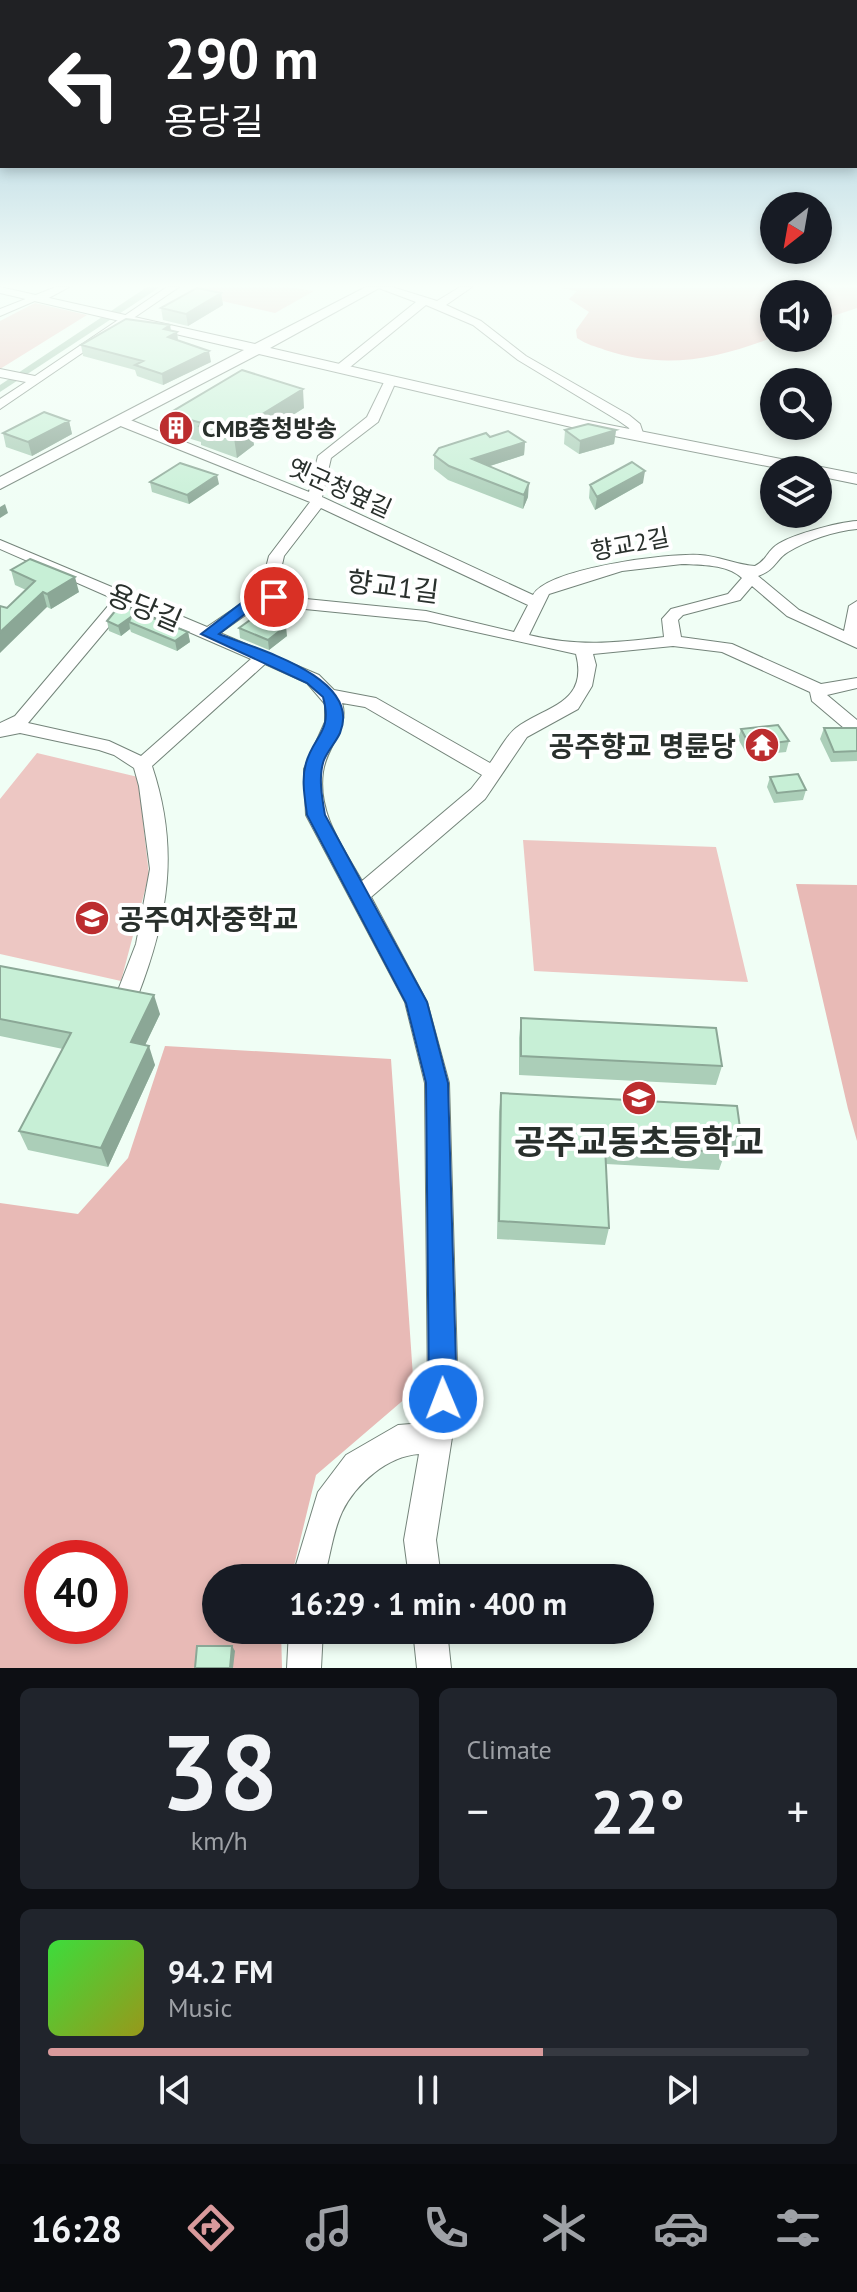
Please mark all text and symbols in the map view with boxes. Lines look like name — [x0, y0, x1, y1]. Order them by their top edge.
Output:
text: 290 m — [164, 22, 319, 94]
icon: left — [32, 32, 136, 136]
text: 용당길 — [164, 97, 263, 144]
north arrow — [760, 192, 832, 264]
map controls — [760, 192, 832, 528]
button: sound — [760, 280, 832, 352]
button: search — [760, 368, 832, 440]
building icon: CMB충청방송 — [157, 409, 195, 447]
place label: CMB충청방송 — [202, 413, 337, 444]
street label: 옛군청옆길 — [283, 451, 397, 525]
button: layers — [760, 456, 832, 528]
street label: 향교2길 — [588, 521, 672, 567]
street label: 향교1길 — [345, 562, 441, 610]
pin — [240, 563, 308, 631]
street label: 용당길 — [102, 575, 188, 639]
icon: arrive — [252, 575, 296, 619]
temple icon: 공주향교 명륜당 — [743, 726, 781, 764]
place label: 공주향교 명륜당 — [549, 727, 736, 764]
school or university icon: 공주여자중학교 — [73, 899, 111, 937]
place label: 공주여자중학교 — [118, 900, 298, 937]
school or university icon: 공주교동초등학교 — [620, 1079, 658, 1117]
place label: 공주교동초등학교 — [514, 1119, 764, 1163]
position arrow — [401, 1357, 485, 1441]
speed limit sign: 40 — [24, 1540, 128, 1644]
text: 16:29 · 1 min · 400 m — [289, 1584, 567, 1623]
text: 38 — [160, 1704, 278, 1839]
text: Climate — [467, 1733, 552, 1766]
text: 22° — [591, 1772, 685, 1850]
text: − — [467, 1782, 489, 1839]
text: + — [787, 1782, 809, 1839]
text: km/h — [191, 1824, 248, 1857]
text: 94.2 FM — [168, 1952, 273, 1991]
text: Music — [168, 1991, 232, 2024]
icon: previous — [153, 2068, 197, 2112]
icon: pause — [406, 2068, 450, 2112]
icon: next — [660, 2068, 704, 2112]
icon: directions — [183, 2200, 239, 2256]
icon: music — [301, 2200, 357, 2256]
icon: phone — [418, 2200, 474, 2256]
icon: climate — [536, 2200, 592, 2256]
icon: car — [653, 2200, 709, 2256]
icon: filters — [770, 2200, 826, 2256]
text: 16:28 — [31, 2205, 122, 2252]

